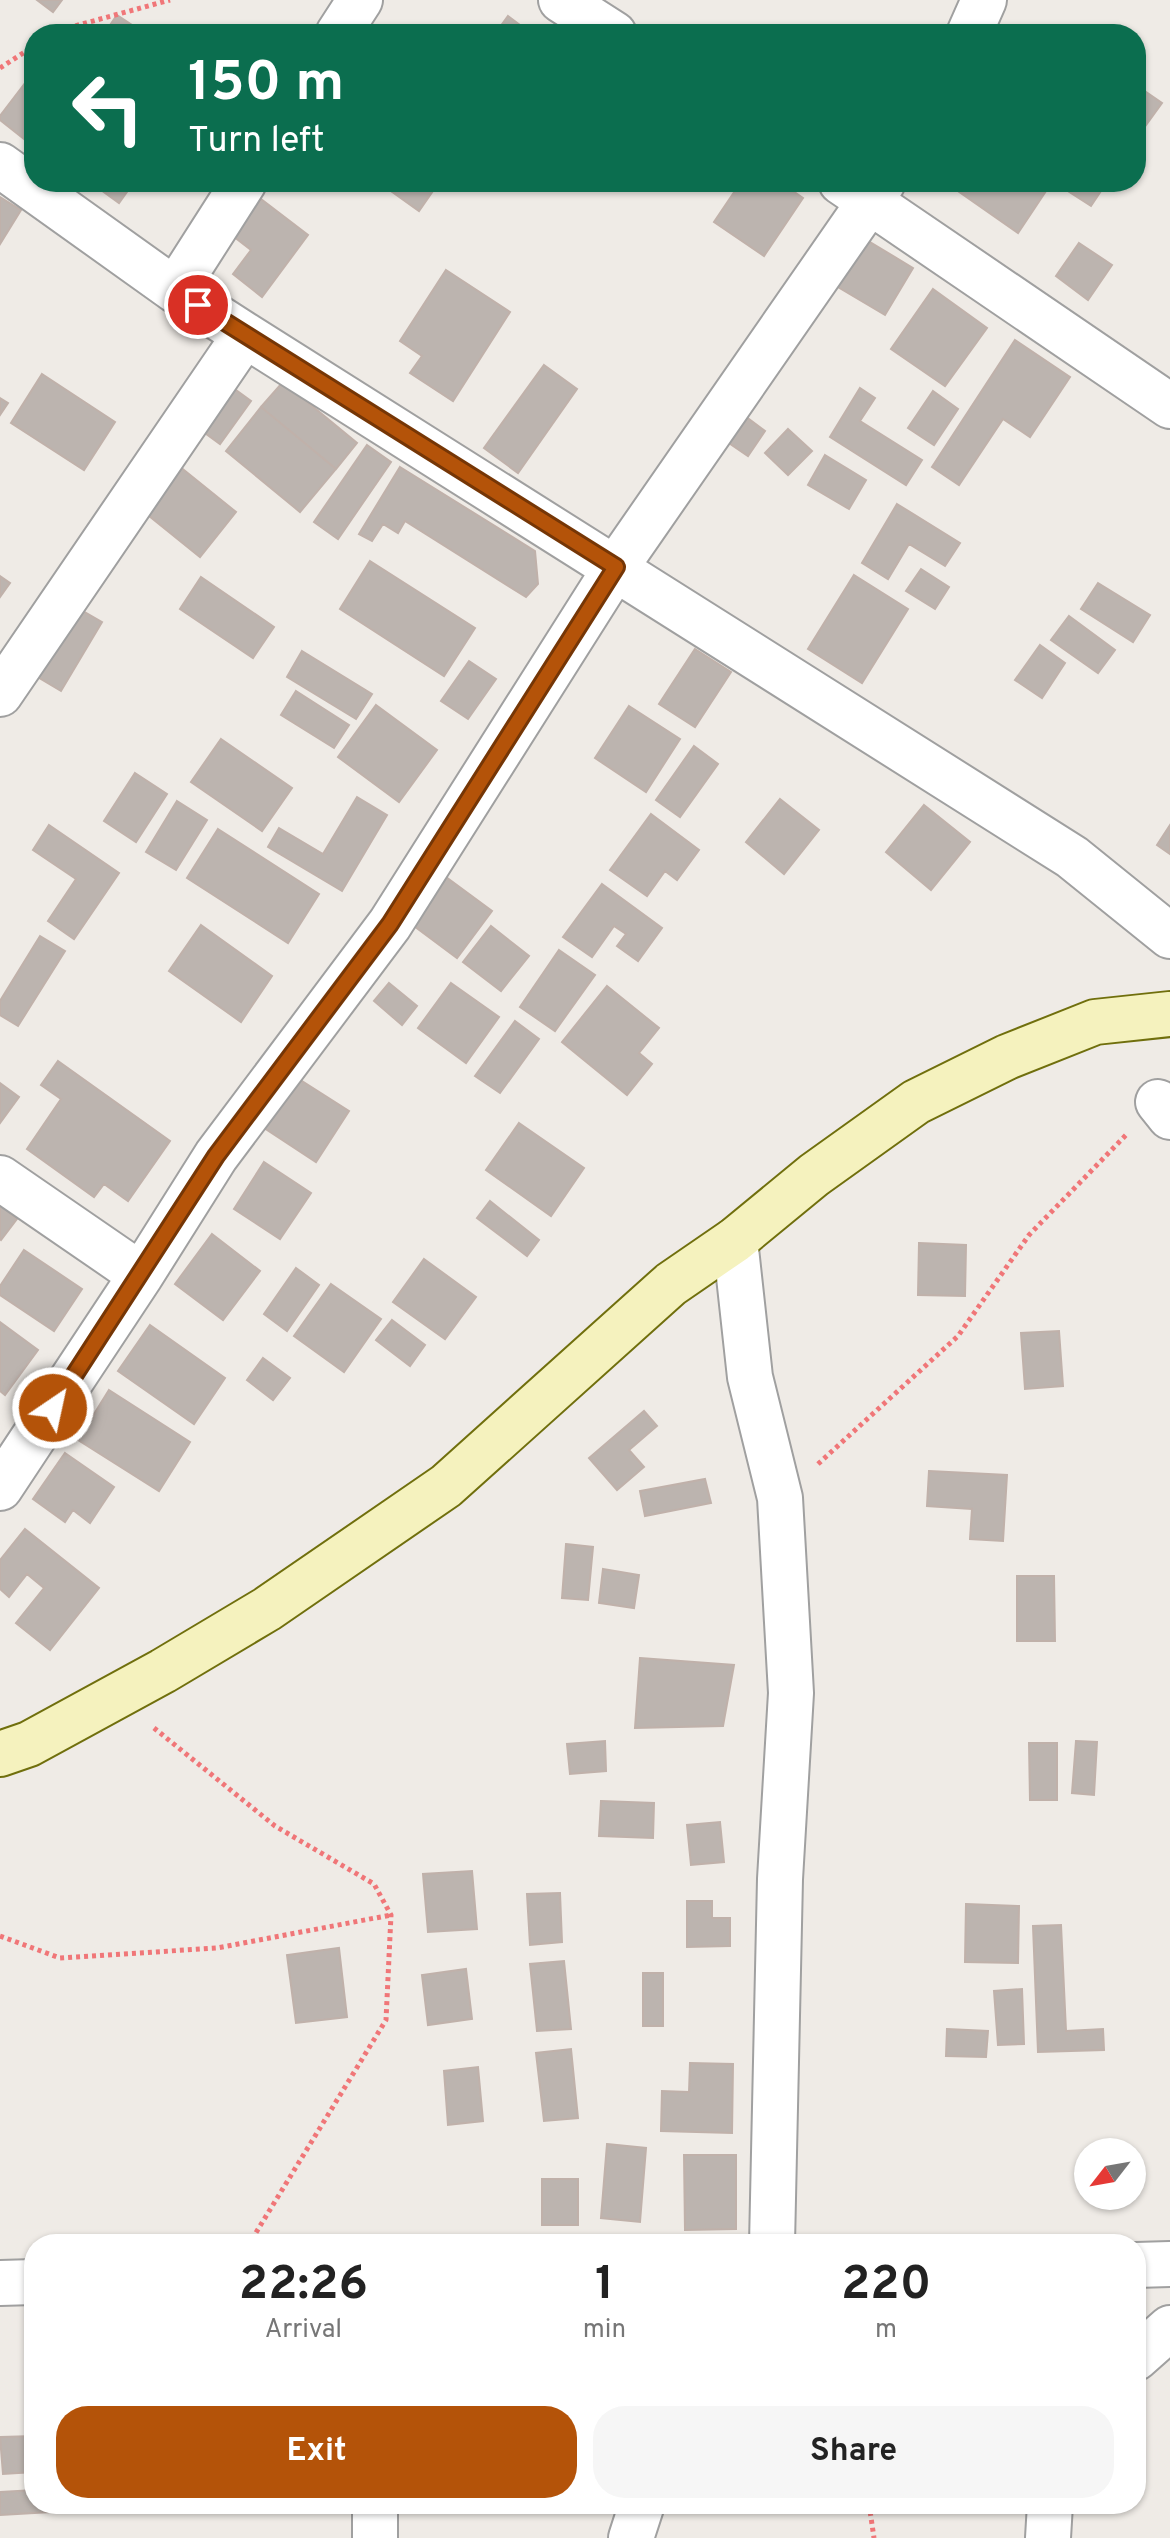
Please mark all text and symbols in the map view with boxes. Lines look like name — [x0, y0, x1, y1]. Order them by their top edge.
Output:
text: 150 m — [188, 50, 344, 120]
icon: left — [56, 56, 160, 160]
text: Turn left — [188, 119, 325, 165]
pin — [164, 271, 232, 339]
icon: arrive — [176, 283, 220, 327]
position arrow — [11, 1366, 95, 1450]
north arrow — [1074, 2138, 1146, 2210]
map controls — [1074, 2138, 1146, 2210]
text: 22:26 — [239, 2256, 368, 2316]
text: 1 — [595, 2256, 614, 2316]
text: 220 — [841, 2256, 931, 2316]
text: Arrival — [265, 2314, 342, 2347]
text: min — [583, 2314, 626, 2347]
text: m — [875, 2314, 897, 2347]
button: Exit — [56, 2406, 577, 2498]
button: Share — [593, 2406, 1114, 2498]

